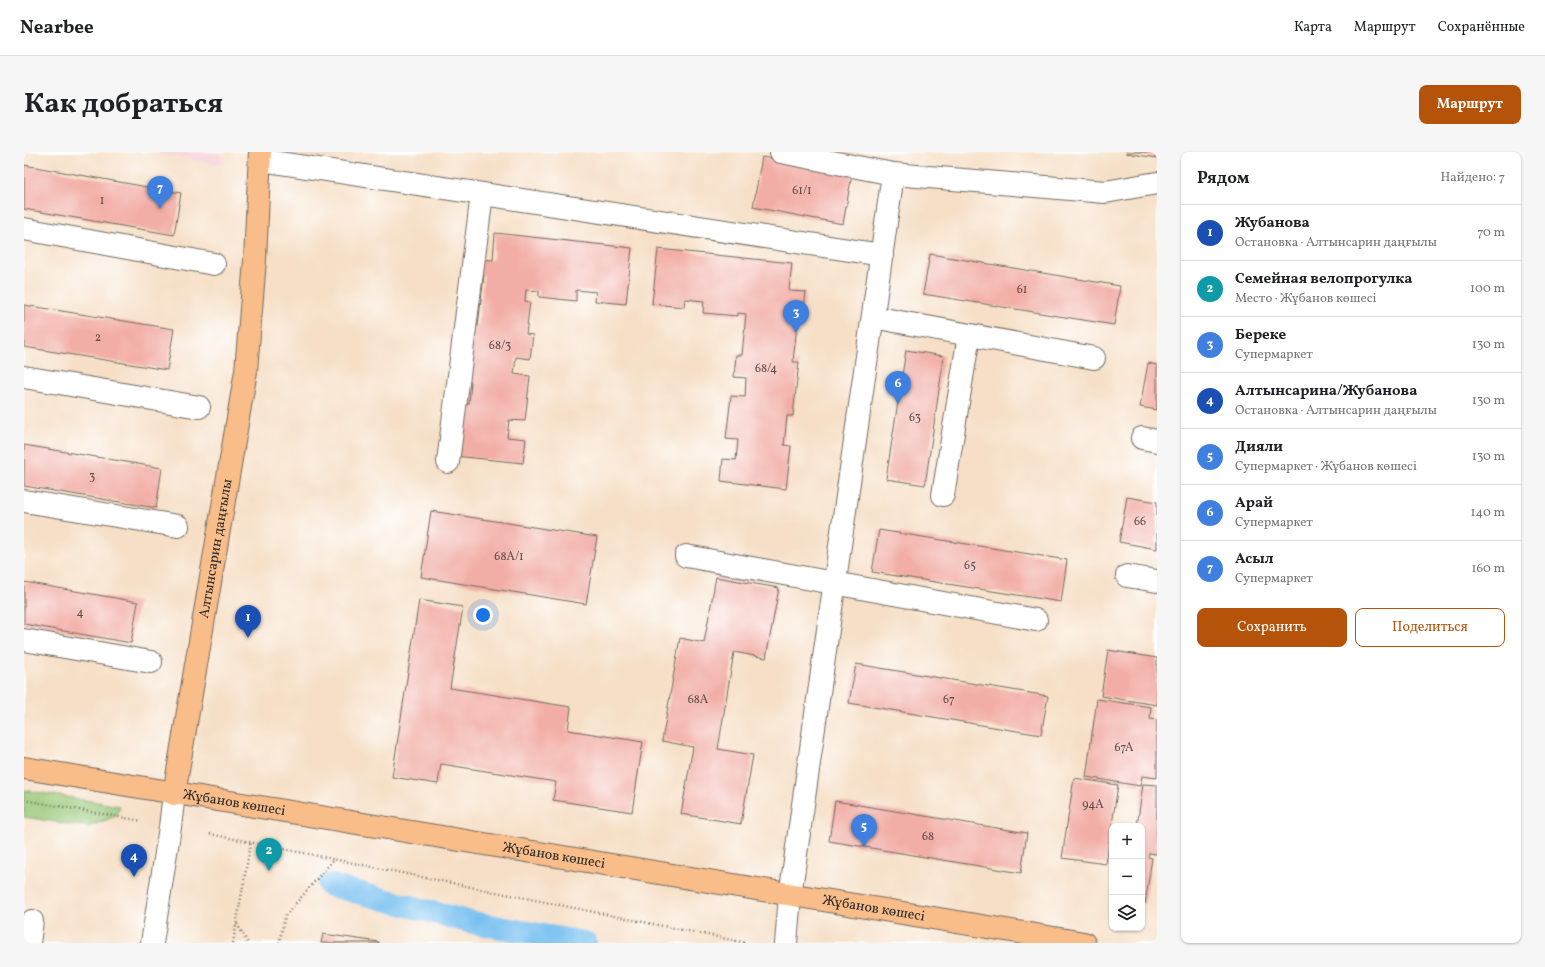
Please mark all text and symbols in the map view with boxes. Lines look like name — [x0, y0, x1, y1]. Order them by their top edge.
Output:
text: Nearbee — [20, 15, 94, 41]
text: Карта — [1294, 18, 1332, 37]
text: Маршрут — [1354, 18, 1416, 37]
text: Сохранённые — [1438, 18, 1525, 37]
text: Как добраться — [24, 85, 223, 124]
button: Маршрут — [1419, 85, 1521, 124]
text: Рядом — [1197, 167, 1250, 190]
text: Найдено: 7 — [1440, 169, 1505, 187]
pin: 7 — [147, 176, 173, 209]
house number: 61/1 — [792, 183, 812, 199]
house number: 1 — [100, 193, 104, 209]
text: Жубанова — [1235, 213, 1310, 234]
text: 1 — [1207, 224, 1213, 242]
text: 70 m — [1477, 224, 1505, 242]
text: Остановка · Алтынсарин даңғылы — [1235, 234, 1437, 252]
text: Семейная велопрогулка — [1235, 269, 1412, 290]
text: 2 — [1207, 280, 1213, 298]
text: 100 m — [1470, 280, 1505, 298]
house number: 61 — [1017, 282, 1027, 298]
text: Место · Жұбанов көшесі — [1235, 290, 1376, 308]
pin: 3 — [783, 300, 809, 333]
text: Береке — [1235, 325, 1286, 346]
house number: 2 — [95, 330, 101, 346]
text: 3 — [1207, 336, 1213, 354]
text: 130 m — [1472, 336, 1505, 354]
house number: 68/3 — [489, 338, 511, 354]
text: Супермаркет — [1235, 346, 1313, 364]
house number: 68/4 — [755, 361, 777, 377]
pin: 6 — [885, 371, 911, 404]
text: Алтынсарина/Жубанова — [1235, 381, 1417, 402]
text: 4 — [1206, 392, 1214, 410]
text: 130 m — [1472, 392, 1505, 410]
text: Остановка · Алтынсарин даңғылы — [1235, 402, 1437, 420]
house number: 63 — [909, 410, 921, 426]
text: Дияли — [1235, 437, 1283, 458]
text: 5 — [1207, 448, 1213, 466]
text: 130 m — [1472, 448, 1505, 466]
text: Супермаркет · Жұбанов көшесі — [1235, 458, 1417, 476]
house number: 3 — [89, 469, 95, 485]
street label: Алтынсарин даңғылы — [195, 477, 237, 620]
text: Арай — [1235, 493, 1273, 514]
text: 6 — [1206, 504, 1214, 522]
text: 140 m — [1471, 504, 1505, 522]
house number: 66 — [1134, 514, 1146, 530]
text: Супермаркет — [1235, 514, 1313, 532]
house number: 68А/1 — [494, 549, 524, 565]
text: Асыл — [1235, 549, 1274, 570]
house number: 65 — [964, 558, 976, 574]
text: 7 — [1207, 560, 1213, 578]
text: 160 m — [1471, 560, 1505, 578]
text: Супермаркет — [1235, 570, 1313, 588]
house number: 4 — [76, 605, 84, 621]
pin: 1 — [235, 605, 261, 638]
your location — [473, 605, 493, 625]
button: Сохранить — [1197, 608, 1347, 647]
button: Поделиться — [1355, 608, 1505, 647]
house number: 68А — [688, 692, 709, 708]
house number: 67 — [943, 692, 955, 708]
house number: 67А — [1114, 740, 1134, 756]
street label: Жұбанов көшесі — [181, 785, 287, 821]
house number: 94А — [1082, 797, 1104, 813]
pin: 5 — [851, 814, 877, 847]
map controls — [1109, 823, 1145, 931]
button: + — [1109, 823, 1145, 859]
house number: 68 — [922, 829, 934, 845]
pin: 2 — [256, 838, 282, 871]
street label: Жұбанов көшесі — [501, 838, 607, 873]
pin: 4 — [121, 844, 147, 877]
button: − — [1109, 859, 1145, 895]
street label: Жұбанов көшесі — [821, 890, 926, 926]
button: layers — [1109, 895, 1145, 931]

